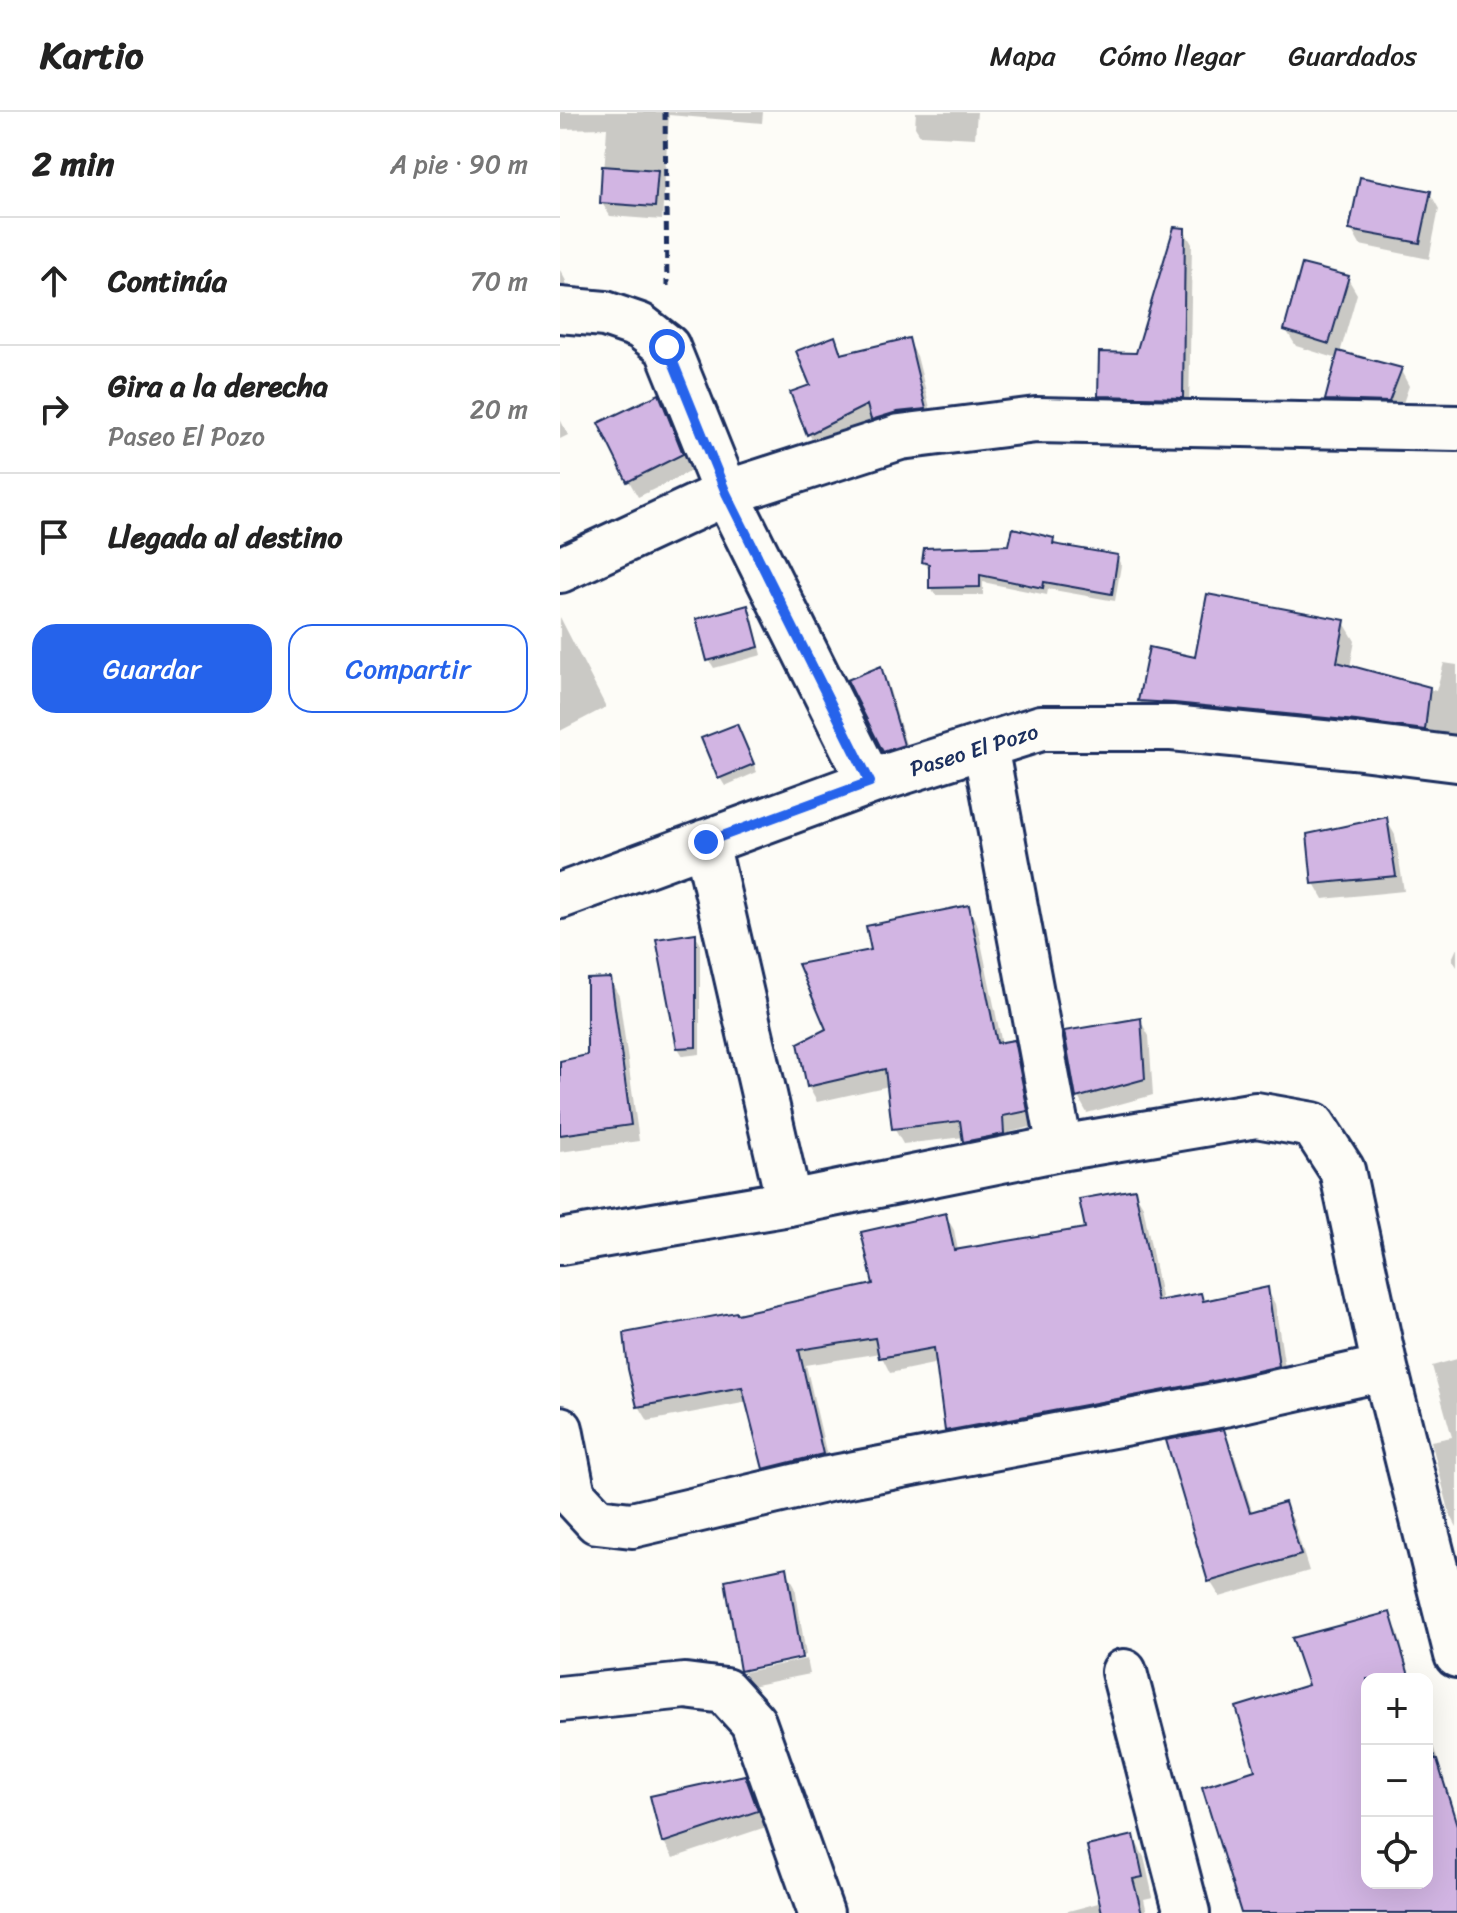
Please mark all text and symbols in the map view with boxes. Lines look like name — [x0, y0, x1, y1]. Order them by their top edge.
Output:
text: Kartio — [40, 22, 144, 89]
text: Mapa — [990, 31, 1056, 80]
text: Cómo llegar — [1100, 31, 1244, 80]
text: Guardados — [1288, 31, 1417, 80]
text: 2 min — [32, 134, 114, 194]
text: A pie · 90 m — [390, 141, 528, 187]
text: Continúa — [108, 254, 227, 308]
text: 70 m — [470, 258, 528, 304]
icon: ahead — [32, 259, 76, 303]
route start — [649, 329, 685, 365]
text: Gira a la derecha — [108, 359, 328, 413]
text: 20 m — [470, 386, 528, 432]
icon: right — [32, 387, 76, 431]
text: Paseo El Pozo — [108, 413, 265, 459]
text: Llegada al destino — [108, 510, 342, 564]
icon: arrive — [32, 515, 76, 559]
button: Guardar — [32, 624, 272, 713]
button: Compartir — [288, 624, 528, 713]
street label: Paseo El Pozo — [905, 712, 1043, 788]
route end — [688, 824, 724, 860]
map controls — [1361, 1673, 1433, 1889]
button: + — [1361, 1673, 1433, 1745]
button: − — [1361, 1745, 1433, 1817]
button: locate — [1361, 1817, 1433, 1889]

